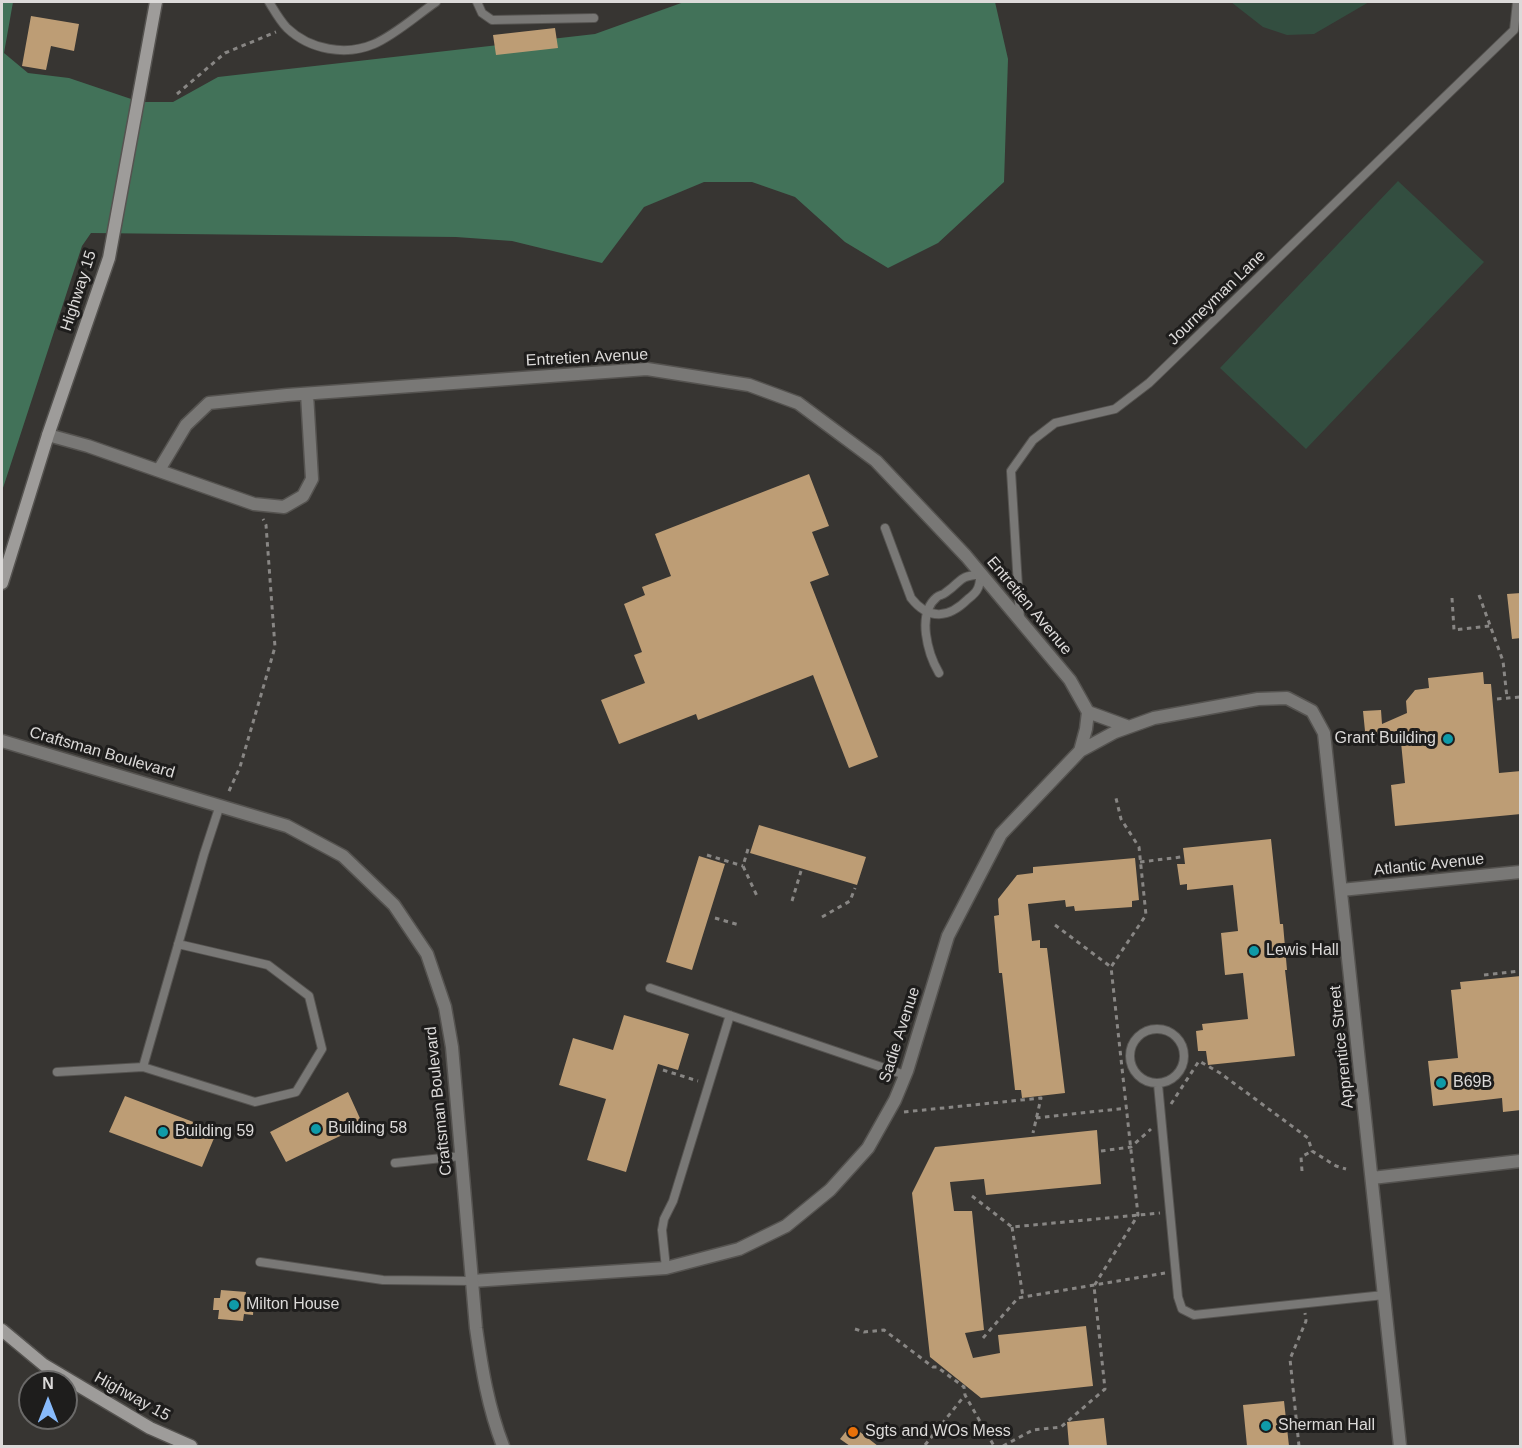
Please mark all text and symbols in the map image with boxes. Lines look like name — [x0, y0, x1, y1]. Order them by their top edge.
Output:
street label: Journeyman Lane — [1164, 247, 1270, 349]
street label: Highway 15 — [57, 248, 101, 334]
street label: Entretien Avenue — [525, 345, 649, 371]
street label: Entretien Avenue — [982, 553, 1076, 659]
street label: Craftsman Boulevard — [27, 723, 177, 783]
place label: Grant Building — [1335, 729, 1436, 749]
marker: Grant Building — [1441, 732, 1455, 746]
street label: Atlantic Avenue — [1373, 850, 1485, 880]
place label: Lewis Hall — [1266, 941, 1339, 961]
marker: Lewis Hall — [1247, 944, 1261, 958]
street label: Sadie Avenue — [876, 985, 924, 1085]
street label: Apprentice Street — [1326, 985, 1358, 1109]
street label: Craftsman Boulevard — [422, 1025, 456, 1177]
place label: B69B — [1453, 1073, 1492, 1093]
marker: B69B — [1434, 1076, 1448, 1090]
place label: Building 58 — [328, 1119, 407, 1139]
place label: Building 59 — [175, 1122, 254, 1142]
marker: Building 58 — [309, 1122, 323, 1136]
marker: Building 59 — [156, 1125, 170, 1139]
place label: Milton House — [246, 1295, 339, 1315]
marker: Milton House — [227, 1298, 241, 1312]
street label: Highway 15 — [91, 1368, 173, 1426]
north arrow — [18, 1370, 78, 1430]
text: N — [42, 1375, 54, 1392]
place label: Sherman Hall — [1278, 1416, 1375, 1436]
marker: Sherman Hall — [1259, 1419, 1273, 1433]
place label: Sgts and WOs Mess — [865, 1422, 1011, 1442]
marker: Sgts and WOs Mess — [846, 1425, 860, 1439]

